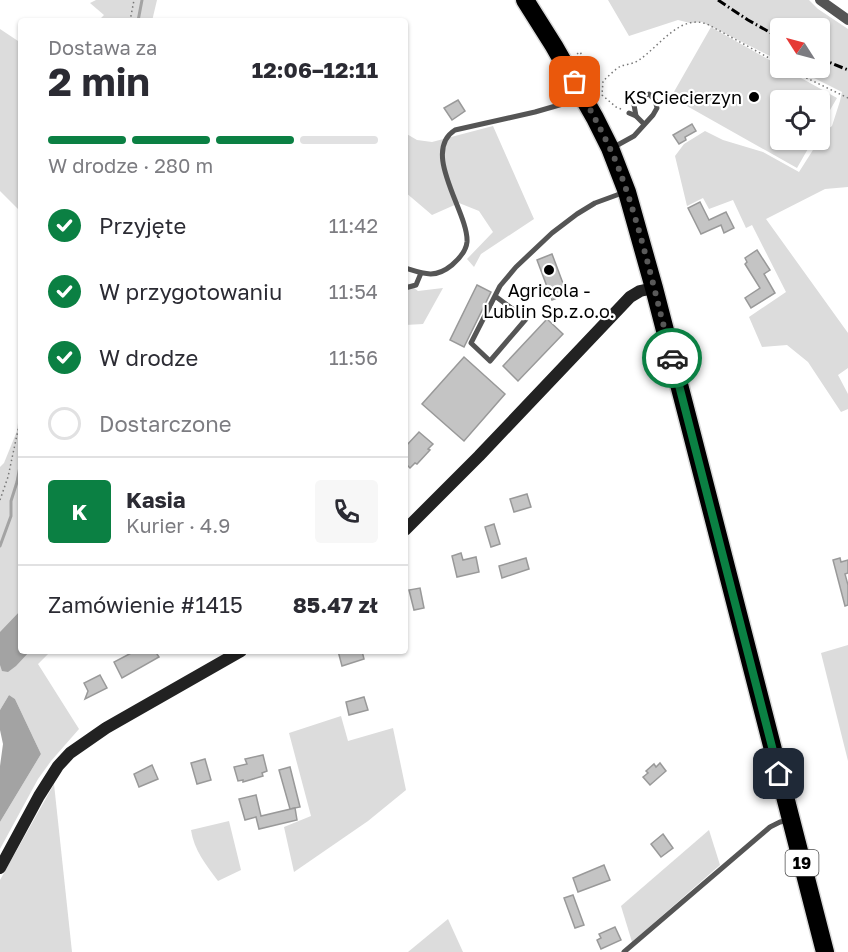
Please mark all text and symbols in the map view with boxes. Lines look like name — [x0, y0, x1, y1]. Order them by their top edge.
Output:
north arrow — [770, 18, 830, 78]
map controls — [770, 18, 830, 150]
text: Dostawa za — [48, 35, 157, 59]
text: 12:06–12:11 — [252, 56, 378, 83]
pin — [549, 56, 600, 107]
text: 2 min — [48, 58, 150, 105]
icon: bag — [558, 65, 591, 98]
place label: KS Ciecierzyn — [624, 86, 742, 108]
marker: KS Ciecierzyn — [747, 90, 761, 104]
button: locate — [770, 90, 830, 150]
text: W drodze · 280 m — [48, 153, 213, 177]
icon: check — [48, 209, 81, 242]
text: Przyjęte — [99, 212, 186, 239]
text: 11:42 — [329, 213, 378, 237]
marker: Agricola - Lublin Sp.z.o.o. — [542, 263, 556, 277]
icon: check — [48, 275, 81, 308]
text: W przygotowaniu — [99, 278, 282, 305]
text: 11:54 — [329, 279, 378, 303]
place label: Agricola - Lublin Sp.z.o.o. — [483, 279, 615, 322]
courier — [642, 328, 702, 388]
icon: check — [48, 341, 81, 374]
icon: car — [656, 342, 689, 375]
text: W drodze — [99, 344, 198, 371]
text: 11:56 — [329, 345, 378, 369]
text: Dostarczone — [99, 410, 232, 437]
button: phone — [315, 480, 378, 543]
text: Kasia — [126, 486, 186, 513]
text: K — [72, 498, 87, 525]
text: Kurier · 4.9 — [126, 513, 230, 537]
text: Zamówienie #1415 — [48, 591, 243, 618]
text: 85.47 zł — [293, 591, 378, 618]
pin — [753, 748, 804, 799]
icon: home — [762, 757, 795, 790]
road number: 19 — [786, 850, 818, 876]

